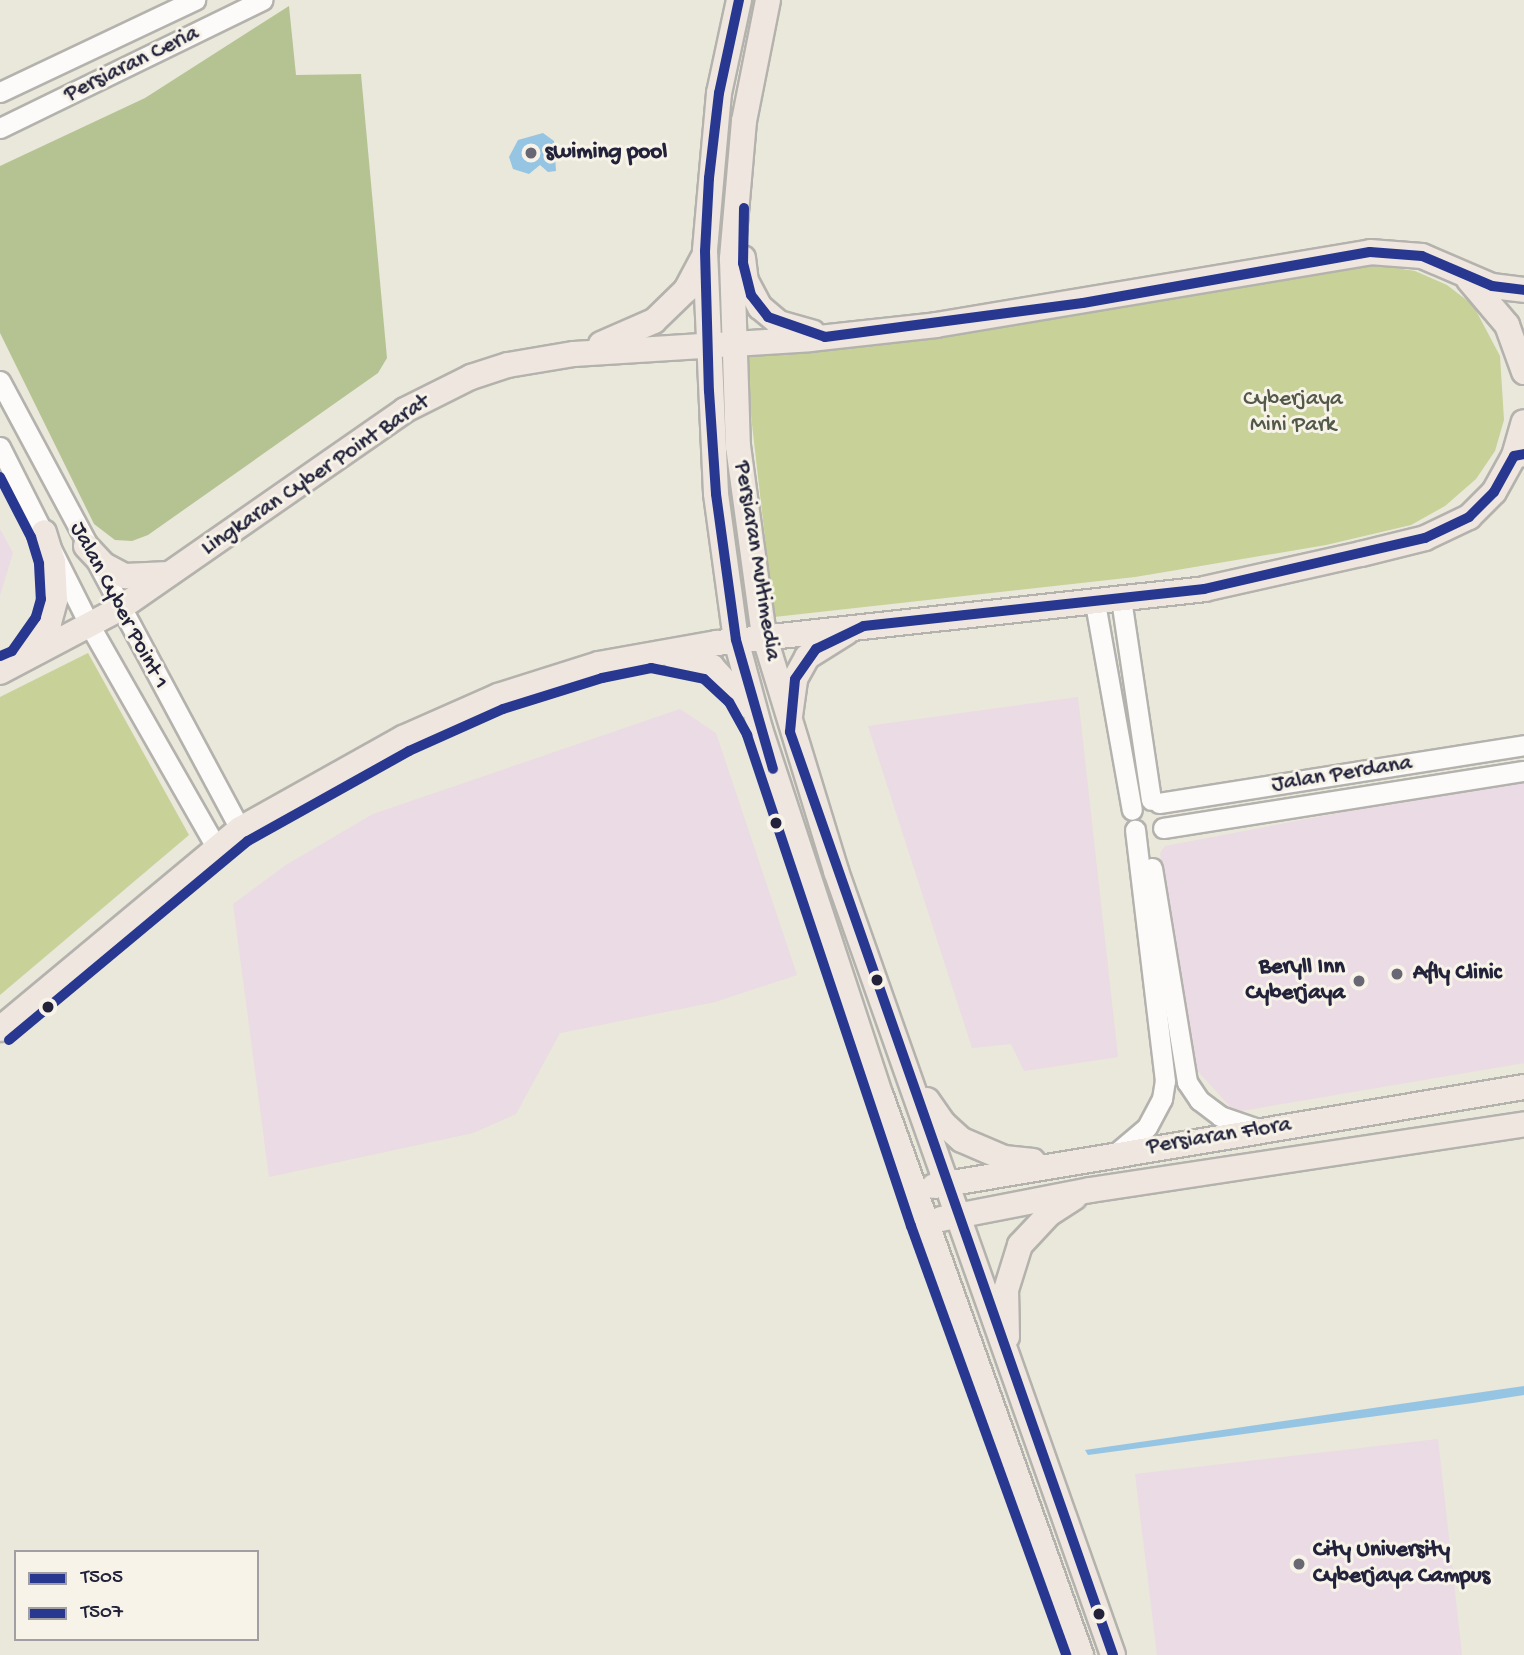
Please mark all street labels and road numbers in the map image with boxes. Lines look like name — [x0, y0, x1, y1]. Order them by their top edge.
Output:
street label: Persiaran Ceria — [60, 20, 204, 110]
street label: Lingkaran Cyber Point Barat — [197, 389, 435, 563]
street label: Persiaran Multimedia — [727, 459, 785, 663]
street label: Jalan Cyber Point 1 — [62, 518, 174, 694]
street label: Jalan Perdana — [1270, 750, 1414, 800]
street label: Persiaran Flora — [1145, 1112, 1293, 1162]

